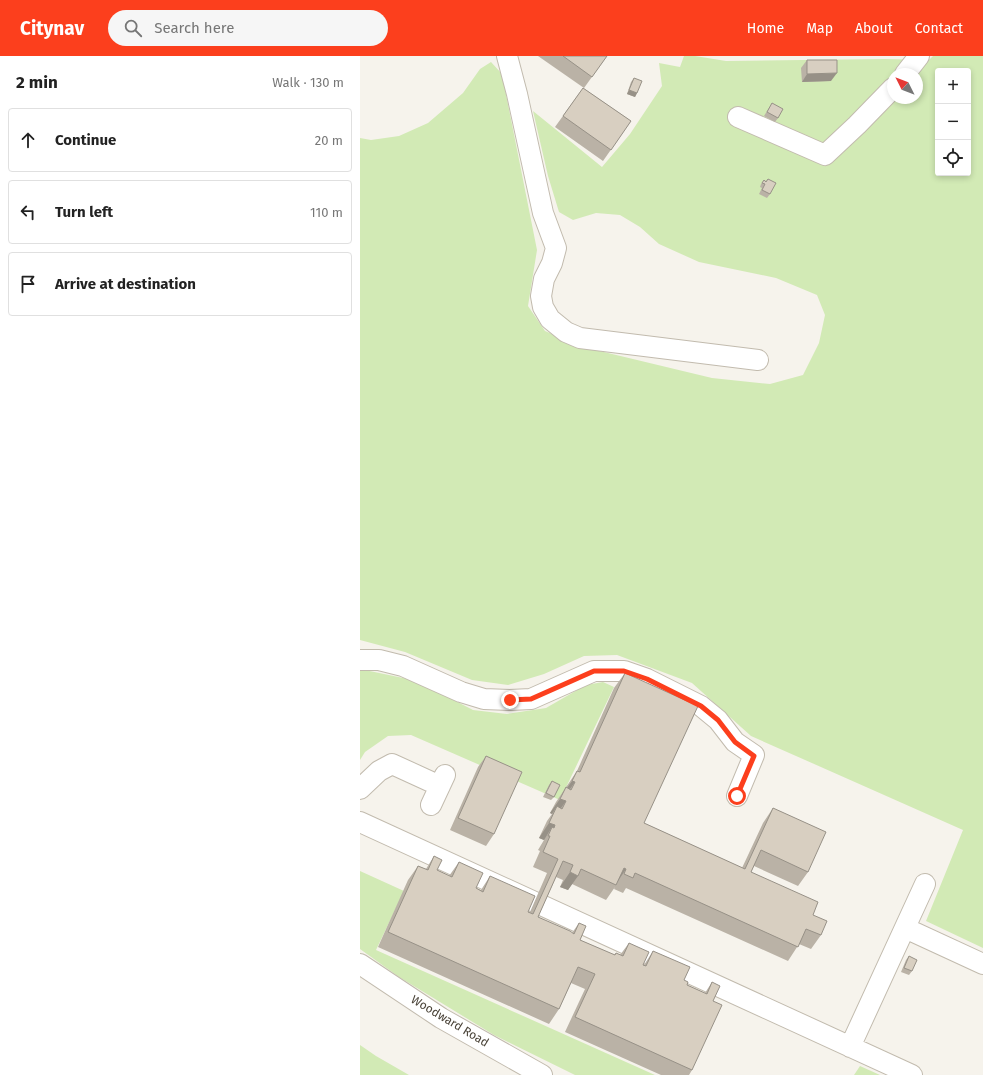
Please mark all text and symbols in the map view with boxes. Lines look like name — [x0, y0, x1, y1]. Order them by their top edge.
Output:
search box — [108, 10, 388, 46]
text: Citynav — [20, 17, 84, 40]
icon: search — [122, 17, 144, 39]
text: Search here — [154, 19, 234, 37]
text: Home — [747, 20, 784, 37]
text: Map — [806, 20, 833, 37]
text: About — [855, 20, 893, 37]
text: Contact — [915, 20, 963, 37]
north arrow — [887, 68, 923, 104]
map controls — [935, 68, 971, 176]
button: + — [935, 68, 971, 104]
text: 2 min — [16, 72, 58, 93]
text: Walk · 130 m — [272, 75, 344, 90]
button: − — [935, 104, 971, 140]
icon: ahead — [17, 129, 39, 151]
text: Continue — [55, 131, 116, 149]
text: 20 m — [315, 133, 343, 148]
button: locate — [935, 140, 971, 176]
icon: left — [17, 201, 39, 223]
text: Turn left — [55, 203, 113, 221]
text: 110 m — [310, 205, 343, 220]
icon: arrive — [17, 273, 39, 295]
text: Arrive at destination — [55, 275, 196, 293]
route end — [501, 691, 519, 709]
route start — [728, 787, 746, 805]
street label: Woodward Road — [409, 992, 491, 1050]

